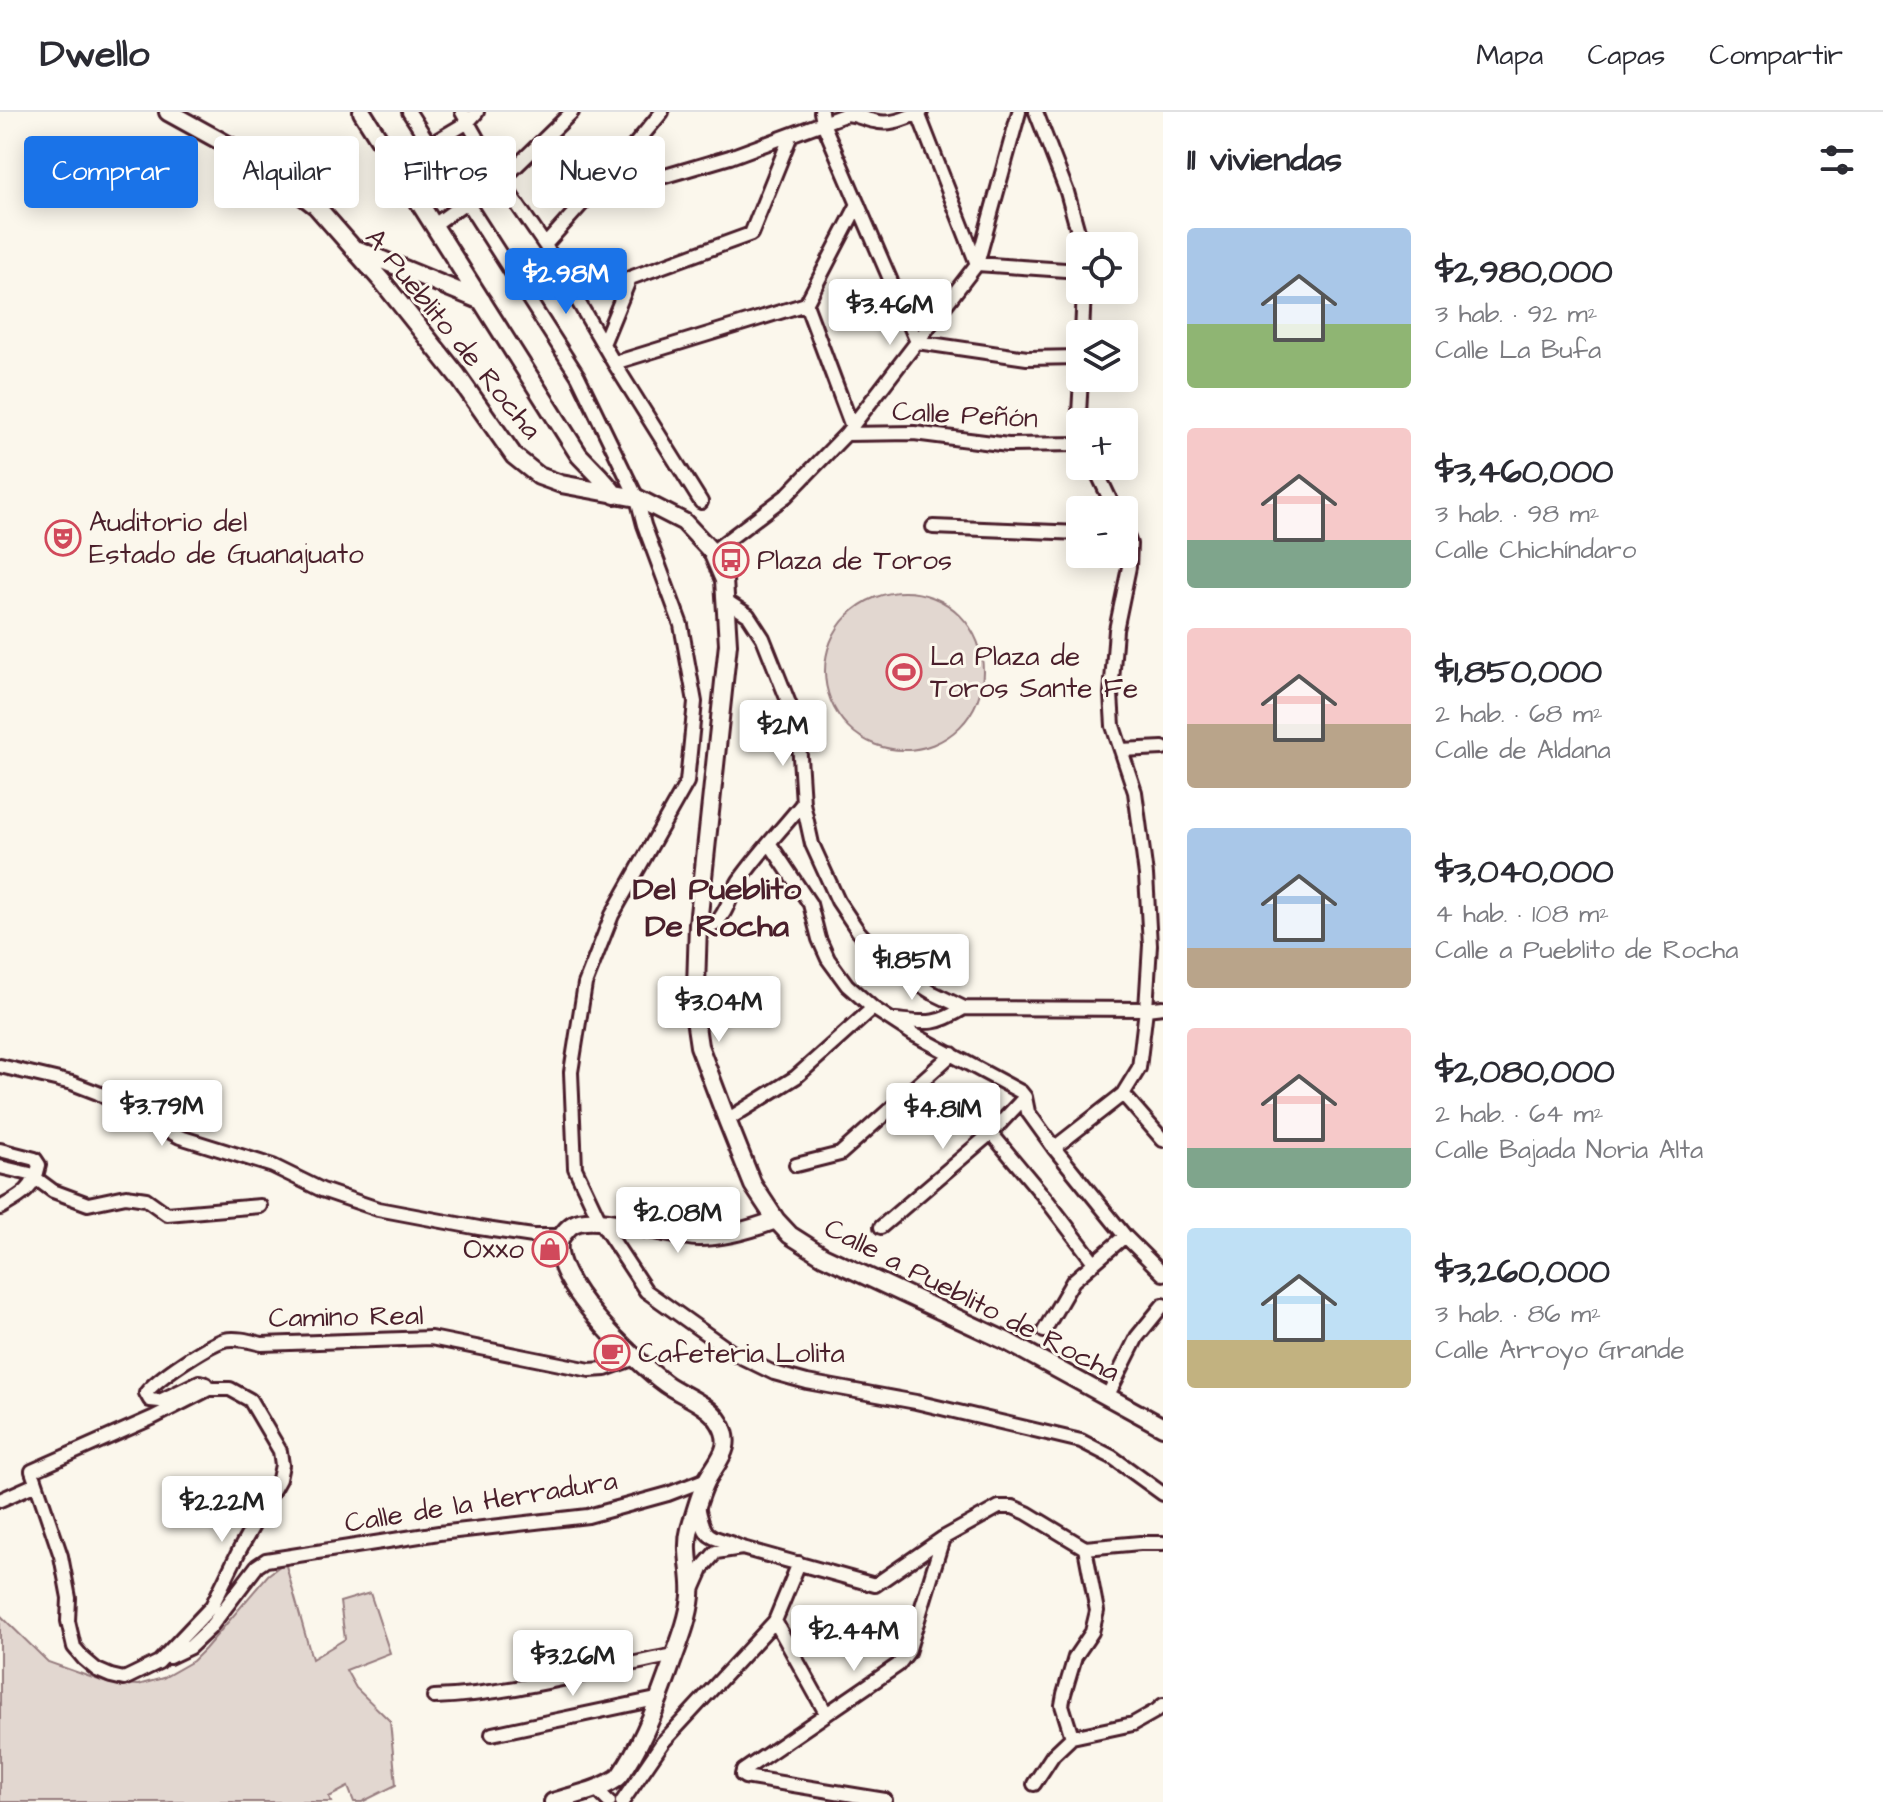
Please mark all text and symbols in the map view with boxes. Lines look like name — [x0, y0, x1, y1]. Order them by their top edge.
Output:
text: Dwello — [40, 29, 149, 81]
text: Mapa — [1476, 36, 1543, 75]
text: Capas — [1587, 36, 1665, 75]
text: Compartir — [1709, 36, 1843, 75]
chip: Comprar — [24, 136, 198, 208]
chip: Alquilar — [214, 136, 359, 208]
chip: Filtros — [375, 136, 516, 208]
chip: Nuevo — [532, 136, 665, 208]
text: 11 viviendas — [1187, 136, 1342, 184]
icon: filters — [1815, 138, 1859, 182]
street label: A Pueblito de Rocha — [356, 220, 550, 448]
map controls — [1066, 232, 1138, 568]
button: locate — [1066, 232, 1138, 304]
pin: $2.98M — [501, 248, 631, 316]
text: $2,980,000 — [1435, 248, 1613, 296]
text: $2.98M — [523, 256, 609, 292]
icon: home — [1251, 260, 1347, 356]
pin: $3.46M — [825, 279, 955, 347]
text: $3.46M — [847, 287, 933, 323]
text: 3 hab. · 92 m² — [1435, 296, 1598, 332]
button: layers — [1066, 320, 1138, 392]
text: Calle La Bufa — [1435, 332, 1601, 368]
street label: Calle Peñón — [891, 392, 1039, 438]
button: + — [1066, 408, 1138, 480]
text: $3,460,000 — [1435, 448, 1614, 496]
icon: home — [1251, 460, 1347, 556]
button: − — [1066, 496, 1138, 568]
text: 3 hab. · 98 m² — [1435, 496, 1600, 532]
place label: Auditorio del Estado de Guanajuato — [89, 503, 364, 574]
theatre icon: Auditorio del Estado de Guanajuato — [44, 519, 82, 557]
text: Calle Chichíndaro — [1435, 532, 1636, 568]
bus stop icon: Plaza de Toros — [712, 541, 750, 579]
place label: Plaza de Toros — [757, 541, 952, 580]
place label: La Plaza de Toros Sante Fe — [930, 637, 1138, 708]
text: $1,850,000 — [1435, 648, 1602, 696]
sports icon: La Plaza de Toros Sante Fe — [885, 653, 923, 691]
icon: home — [1251, 660, 1347, 756]
text: 2 hab. · 68 m² — [1435, 696, 1603, 732]
pin: $2M — [744, 700, 822, 768]
text: $2M — [758, 708, 808, 744]
text: Calle de Aldana — [1435, 732, 1611, 768]
text: $3,040,000 — [1435, 848, 1614, 896]
icon: home — [1251, 860, 1347, 956]
district label: Del Pueblito De Rocha — [633, 867, 802, 949]
text: 4 hab. · 108 m² — [1435, 896, 1609, 932]
text: Calle a Pueblito de Rocha — [1435, 932, 1738, 968]
pin: $1.85M — [847, 934, 977, 1002]
text: $1.85M — [873, 942, 951, 978]
pin: $3.04M — [654, 976, 784, 1044]
text: $3.04M — [676, 984, 762, 1020]
text: $2,080,000 — [1435, 1048, 1615, 1096]
icon: home — [1251, 1060, 1347, 1156]
pin: $3.79M — [97, 1080, 227, 1148]
pin: $4.81M — [878, 1083, 1008, 1151]
text: $3.79M — [120, 1088, 204, 1124]
text: $4.81M — [904, 1091, 982, 1127]
text: 2 hab. · 64 m² — [1435, 1096, 1604, 1132]
text: Calle Bajada Noria Alta — [1435, 1132, 1703, 1168]
pin: $2.08M — [613, 1187, 743, 1255]
text: $2.08M — [634, 1195, 722, 1231]
street label: Calle a Pueblito de Rocha — [818, 1208, 1126, 1392]
place label: Oxxo — [463, 1230, 524, 1269]
shop icon: Oxxo — [531, 1230, 569, 1268]
text: $3,260,000 — [1435, 1248, 1610, 1296]
icon: home — [1251, 1260, 1347, 1356]
street label: Camino Real — [268, 1296, 424, 1338]
text: 3 hab. · 86 m² — [1435, 1296, 1601, 1332]
text: Calle Arroyo Grande — [1435, 1332, 1685, 1368]
cafe icon: Cafeteria Lolita — [593, 1334, 631, 1372]
place label: Cafeteria Lolita — [638, 1334, 845, 1373]
street label: Calle de la Herradura — [342, 1461, 620, 1543]
pin: $2.22M — [157, 1476, 287, 1544]
text: $2.22M — [180, 1484, 264, 1520]
pin: $2.44M — [789, 1605, 919, 1673]
text: $2.44M — [809, 1613, 899, 1649]
pin: $3.26M — [508, 1630, 638, 1698]
text: $3.26M — [531, 1638, 615, 1674]

